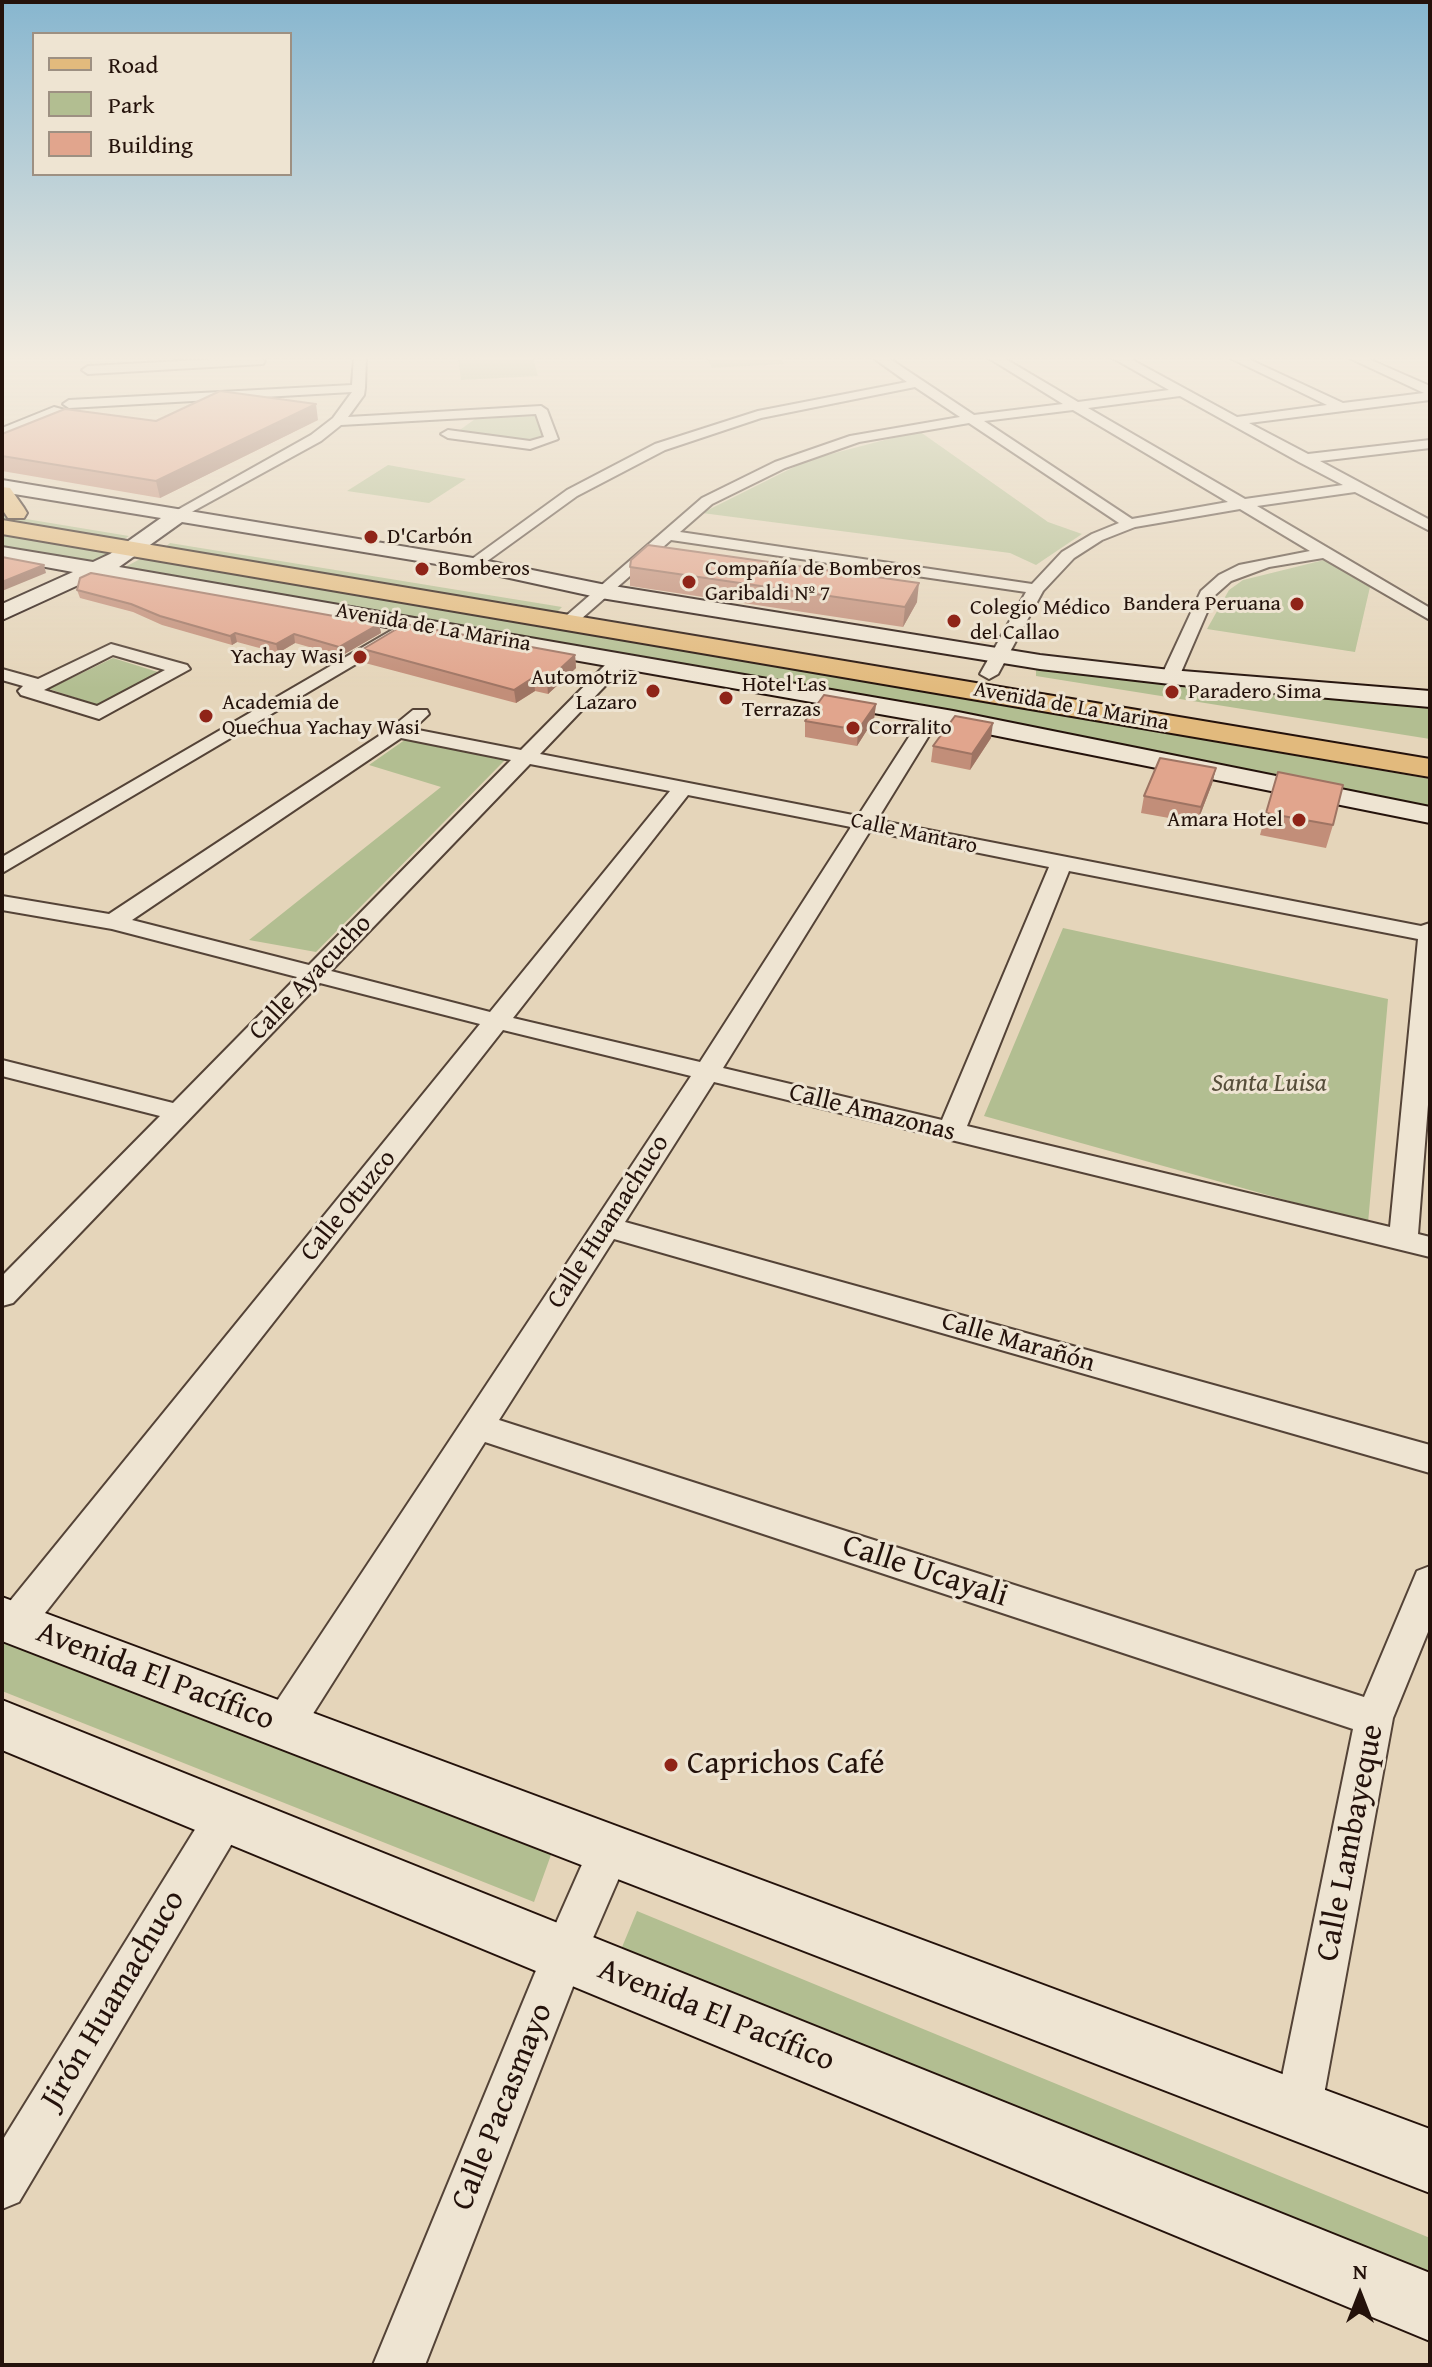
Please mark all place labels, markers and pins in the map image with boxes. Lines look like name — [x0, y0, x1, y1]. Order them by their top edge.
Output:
place label: D'Carbón — [387, 524, 472, 550]
marker: D'Carbón — [362, 528, 380, 546]
place label: Bomberos — [438, 556, 530, 582]
place label: Compañía de Bomberos Garibaldi Nº 7 — [705, 556, 921, 608]
marker: Bomberos — [413, 560, 431, 578]
marker: Compañía de Bomberos Garibaldi Nº 7 — [680, 573, 698, 591]
place label: Bandera Peruana — [1123, 591, 1281, 617]
place label: Colegio Médico del Callao — [970, 595, 1110, 646]
marker: Bandera Peruana — [1288, 595, 1306, 613]
marker: Colegio Médico del Callao — [945, 612, 963, 630]
place label: Yachay Wasi — [231, 644, 344, 670]
marker: Yachay Wasi — [351, 648, 369, 666]
place label: Automotriz Lazaro — [531, 665, 637, 716]
place label: Hotel Las Terrazas — [742, 672, 827, 724]
place label: Paradero Sima — [1188, 679, 1322, 705]
marker: Automotriz Lazaro — [644, 682, 662, 700]
marker: Paradero Sima — [1163, 683, 1181, 701]
marker: Hotel Las Terrazas — [717, 689, 735, 707]
place label: Academia de Quechua Yachay Wasi — [222, 690, 420, 742]
marker: Academia de Quechua Yachay Wasi — [197, 707, 215, 725]
place label: Corralito — [869, 715, 952, 741]
marker: Corralito — [844, 719, 862, 737]
place label: Amara Hotel — [1167, 807, 1283, 833]
marker: Amara Hotel — [1290, 811, 1308, 829]
place label: Caprichos Café — [687, 1746, 884, 1784]
marker: Caprichos Café — [662, 1756, 680, 1774]

